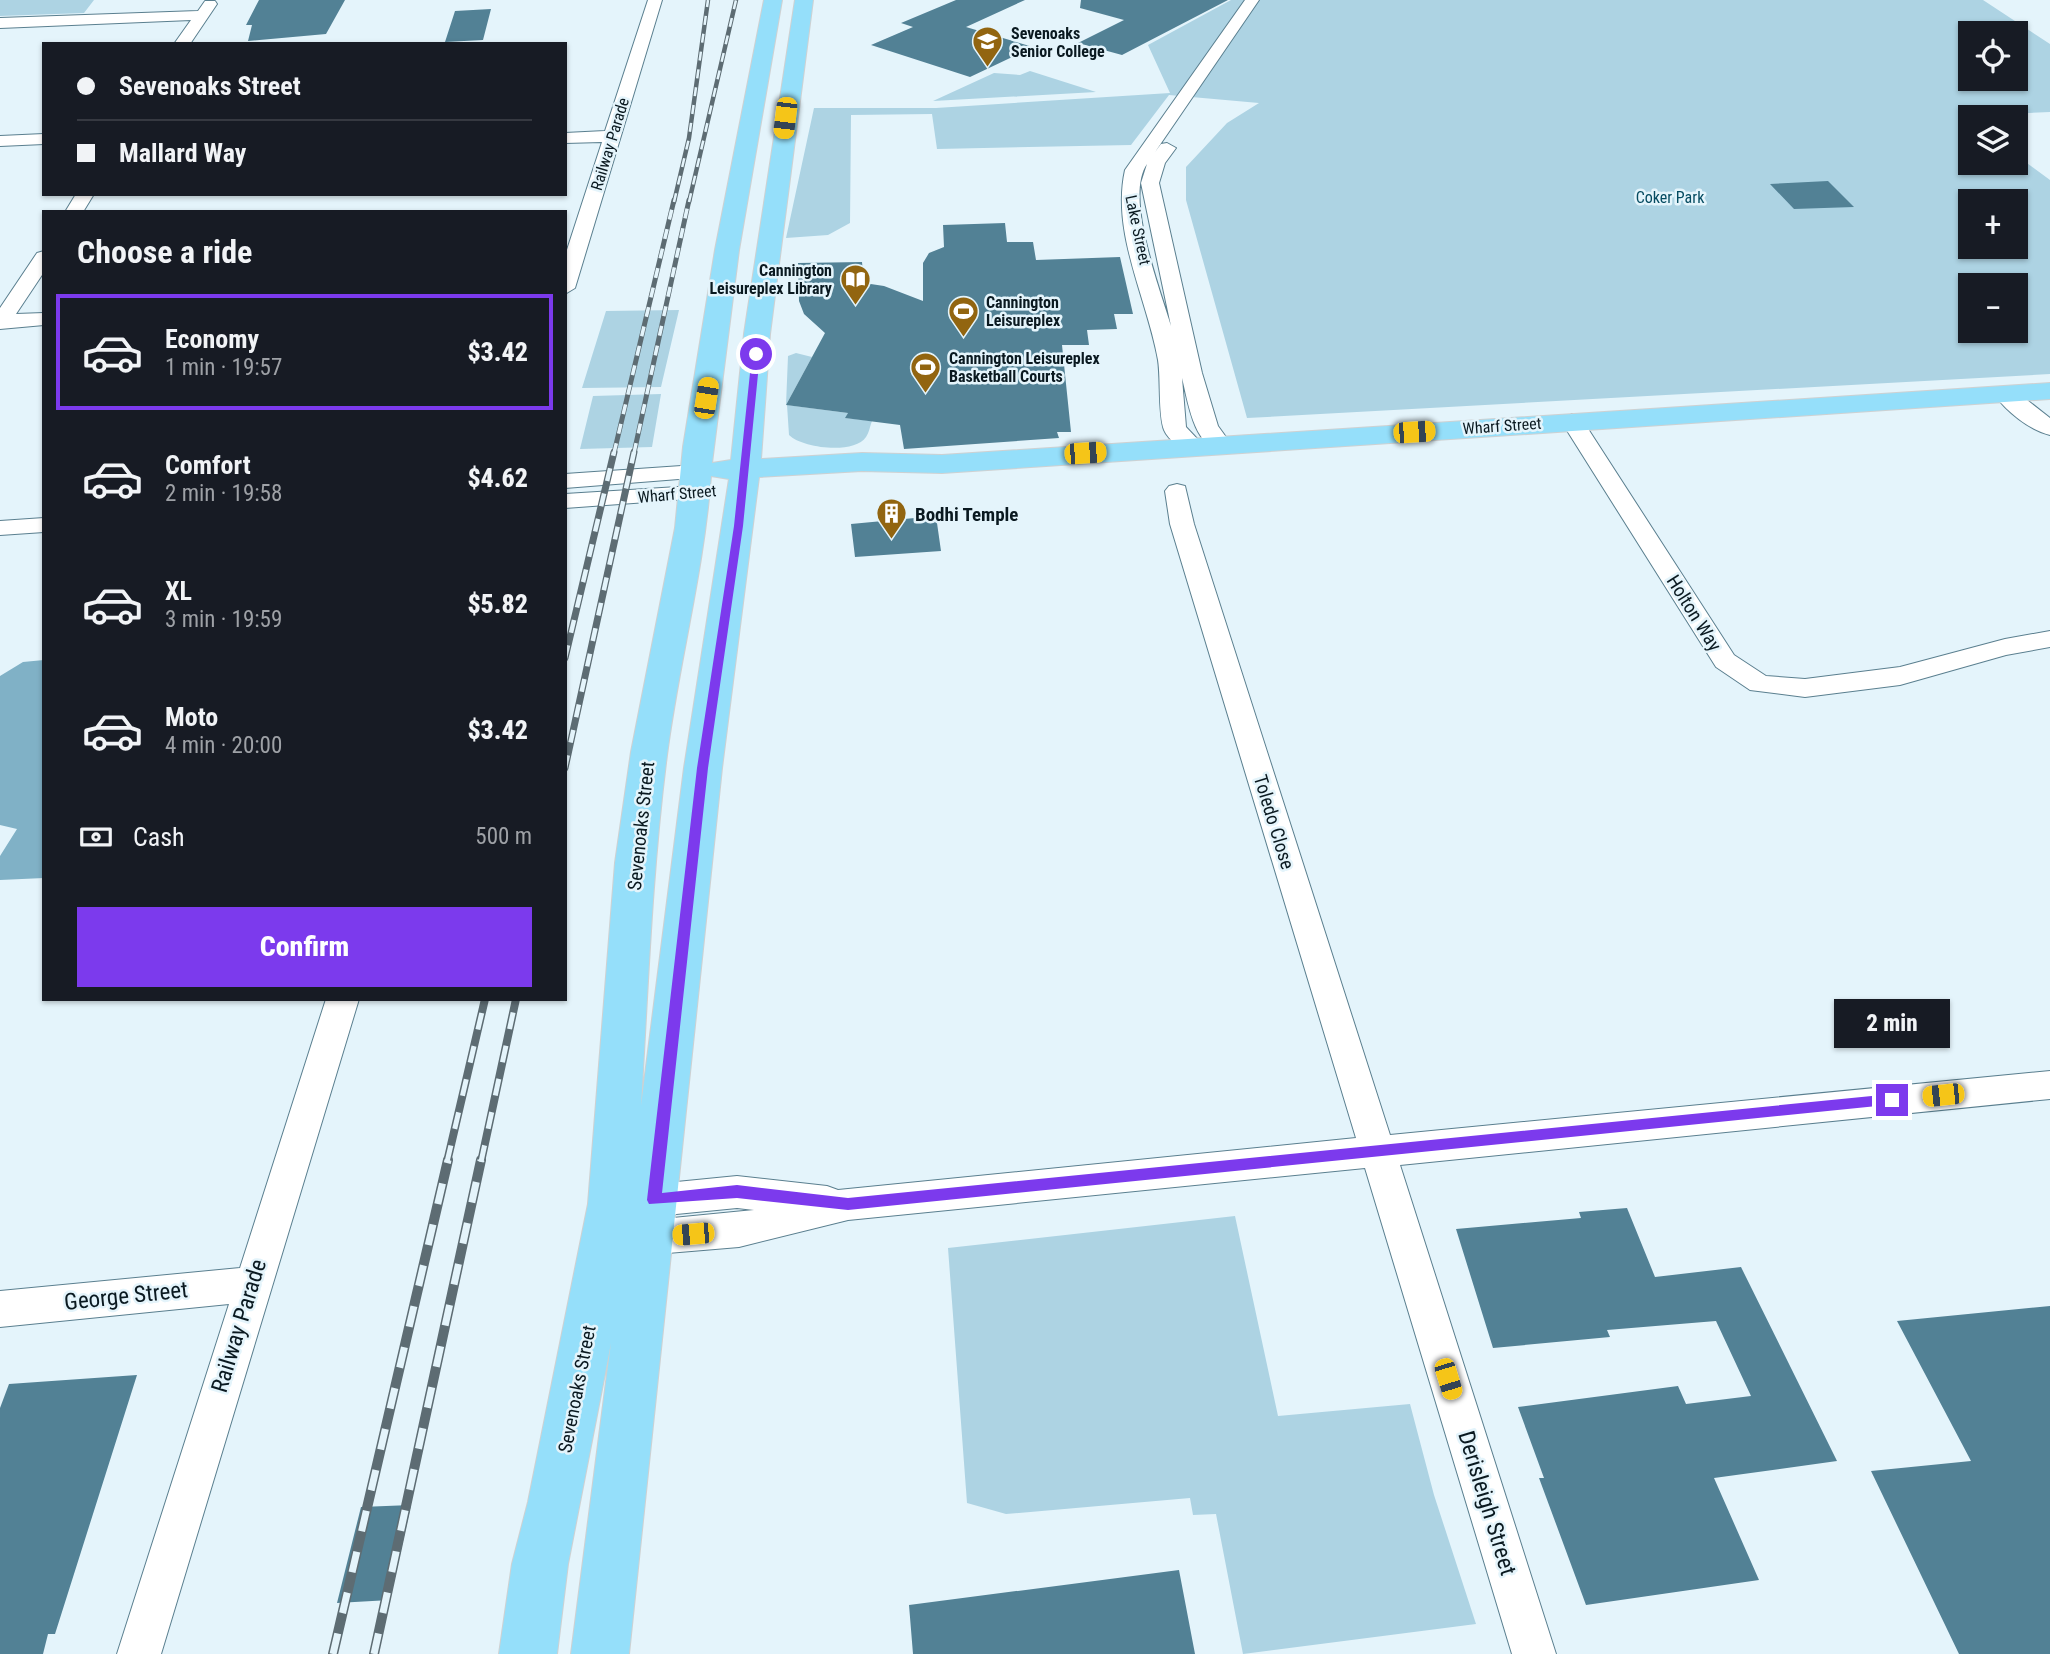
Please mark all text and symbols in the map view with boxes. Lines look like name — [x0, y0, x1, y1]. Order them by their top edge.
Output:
map controls — [1958, 21, 2028, 343]
button: locate — [1958, 21, 2028, 91]
place label: Sevenoaks Senior College — [1011, 24, 1105, 61]
school or university icon: Sevenoaks Senior College — [971, 25, 1005, 69]
text: Sevenoaks Street — [119, 71, 301, 101]
street label: Railway Parade — [587, 95, 633, 193]
car — [773, 96, 798, 140]
button: layers — [1958, 105, 2028, 175]
text: Mallard Way — [119, 138, 246, 168]
park label: Coker Park — [1636, 188, 1705, 207]
button: + — [1958, 189, 2028, 259]
street label: Lake Street — [1121, 193, 1155, 267]
text: Choose a ride — [77, 233, 252, 271]
place label: Cannington Leisureplex Library — [709, 261, 832, 298]
library icon: Cannington Leisureplex Library — [838, 262, 872, 306]
button: − — [1958, 273, 2028, 343]
place label: Cannington Leisureplex — [986, 293, 1061, 330]
sports icon: Cannington Leisureplex — [946, 294, 980, 338]
icon: car — [81, 321, 144, 384]
text: Economy — [165, 324, 259, 354]
text: $3.42 — [467, 337, 528, 367]
route start — [740, 338, 772, 370]
place label: Cannington Leisureplex Basketball Courts — [949, 349, 1100, 386]
sports icon: Cannington Leisureplex Basketball Courts — [909, 350, 943, 394]
text: 1 min · 19:57 — [165, 354, 282, 381]
car — [693, 376, 720, 420]
street label: Wharf Street — [1462, 414, 1542, 438]
car — [1393, 420, 1436, 444]
car — [1064, 441, 1107, 465]
icon: car — [81, 447, 144, 510]
text: Comfort — [165, 450, 251, 480]
text: $4.62 — [467, 463, 528, 493]
text: 2 min · 19:58 — [165, 480, 282, 507]
street label: Wharf Street — [637, 481, 717, 507]
building icon: Bodhi Temple — [875, 497, 909, 541]
place label: Bodhi Temple — [915, 503, 1018, 526]
street label: Holton Way — [1662, 571, 1726, 655]
icon: car — [81, 573, 144, 636]
text: XL — [165, 576, 192, 606]
text: $5.82 — [467, 589, 528, 619]
text: 3 min · 19:59 — [165, 606, 282, 633]
icon: car — [81, 699, 144, 762]
text: Moto — [165, 702, 218, 732]
text: $3.42 — [467, 715, 528, 745]
text: 4 min · 20:00 — [165, 732, 282, 759]
street label: Sevenoaks Street — [623, 760, 659, 892]
street label: Toledo Close — [1249, 772, 1299, 872]
icon: cash — [77, 818, 115, 856]
text: Cash — [133, 822, 185, 852]
text: 500 m — [475, 823, 532, 850]
button: Confirm — [77, 907, 532, 987]
callout: 2 min — [1834, 998, 1950, 1048]
text: 2 min — [1866, 1010, 1918, 1037]
car — [1922, 1082, 1965, 1108]
route end — [1876, 1084, 1908, 1116]
car — [672, 1222, 715, 1246]
street label: Railway Parade — [206, 1256, 272, 1396]
street label: George Street — [63, 1276, 189, 1316]
street label: Sevenoaks Street — [553, 1323, 601, 1455]
car — [1432, 1356, 1465, 1402]
street label: Derisleigh Street — [1452, 1427, 1522, 1579]

